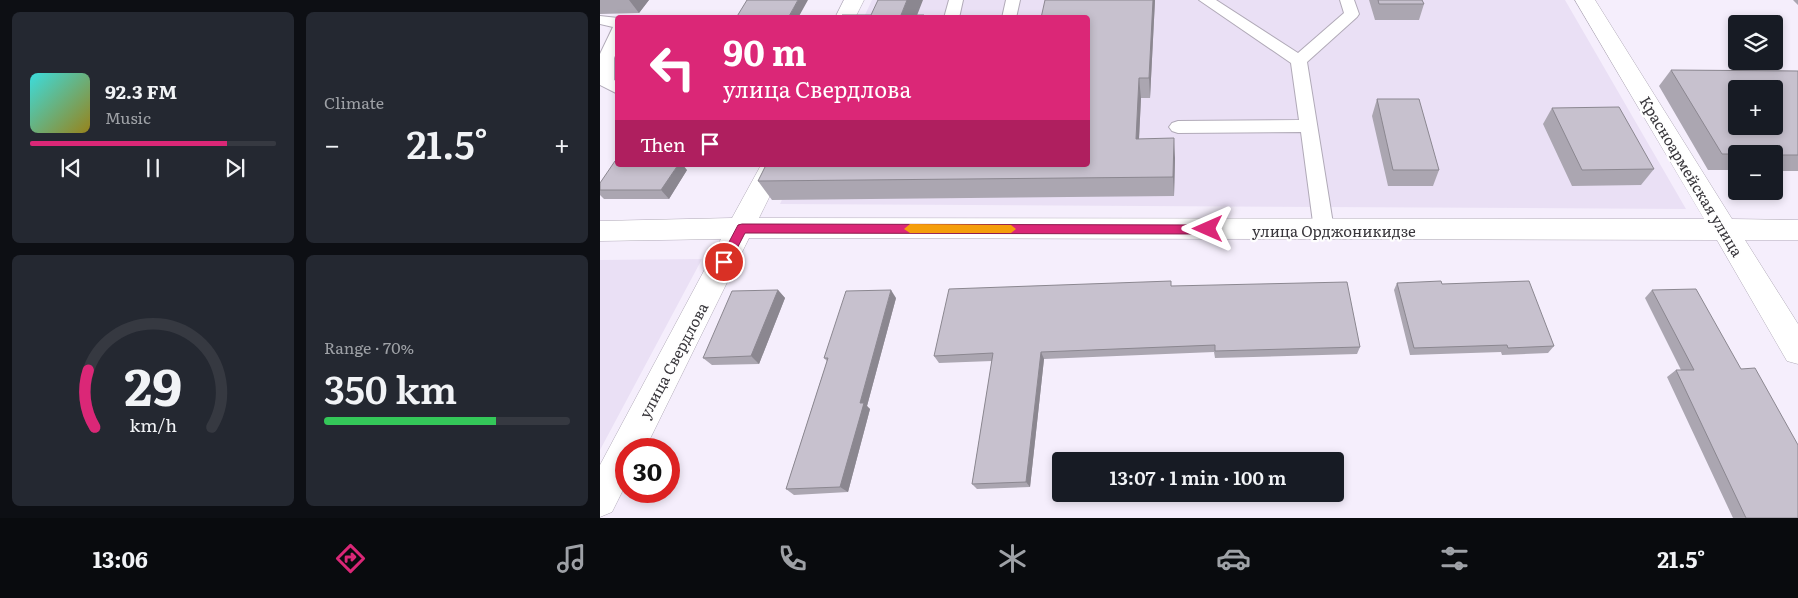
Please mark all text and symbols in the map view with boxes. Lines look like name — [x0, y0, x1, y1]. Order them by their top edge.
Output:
map controls — [1728, 15, 1783, 200]
button: layers — [1728, 15, 1783, 70]
text: 90 m — [723, 25, 807, 77]
icon: left — [640, 35, 705, 100]
text: улица Свердлова — [723, 72, 911, 105]
text: 92.3 FM — [105, 77, 177, 105]
button: + — [1728, 80, 1783, 135]
text: Climate — [324, 90, 384, 114]
street label: Красноармейская улица — [1635, 91, 1750, 262]
text: Music — [105, 105, 151, 129]
text: 21.5° — [406, 114, 488, 171]
text: − — [324, 122, 340, 164]
text: + — [554, 122, 570, 164]
text: Then — [640, 130, 686, 158]
icon: arrive — [696, 130, 724, 158]
button: − — [1728, 145, 1783, 200]
icon: previous — [57, 154, 85, 182]
icon: pause — [139, 154, 167, 182]
icon: next — [221, 154, 249, 182]
position arrow — [1181, 202, 1233, 254]
street label: улица Орджоникидзе — [1252, 219, 1416, 242]
pin — [703, 241, 745, 283]
icon: arrive — [710, 248, 738, 276]
street label: улица Свердлова — [633, 297, 714, 422]
text: Range · 70% — [324, 335, 414, 359]
text: 29 — [124, 345, 182, 422]
text: 350 km — [324, 359, 457, 416]
text: km/h — [129, 411, 177, 438]
speed limit sign: 30 — [615, 438, 680, 503]
text: 13:07 · 1 min · 100 m — [1110, 463, 1286, 491]
icon: directions — [333, 541, 368, 576]
icon: music — [554, 541, 589, 576]
icon: phone — [775, 541, 810, 576]
icon: climate — [995, 541, 1030, 576]
icon: car — [1216, 541, 1251, 576]
icon: filters — [1437, 541, 1472, 576]
text: 13:06 — [93, 542, 148, 575]
text: 21.5° — [1657, 542, 1705, 575]

